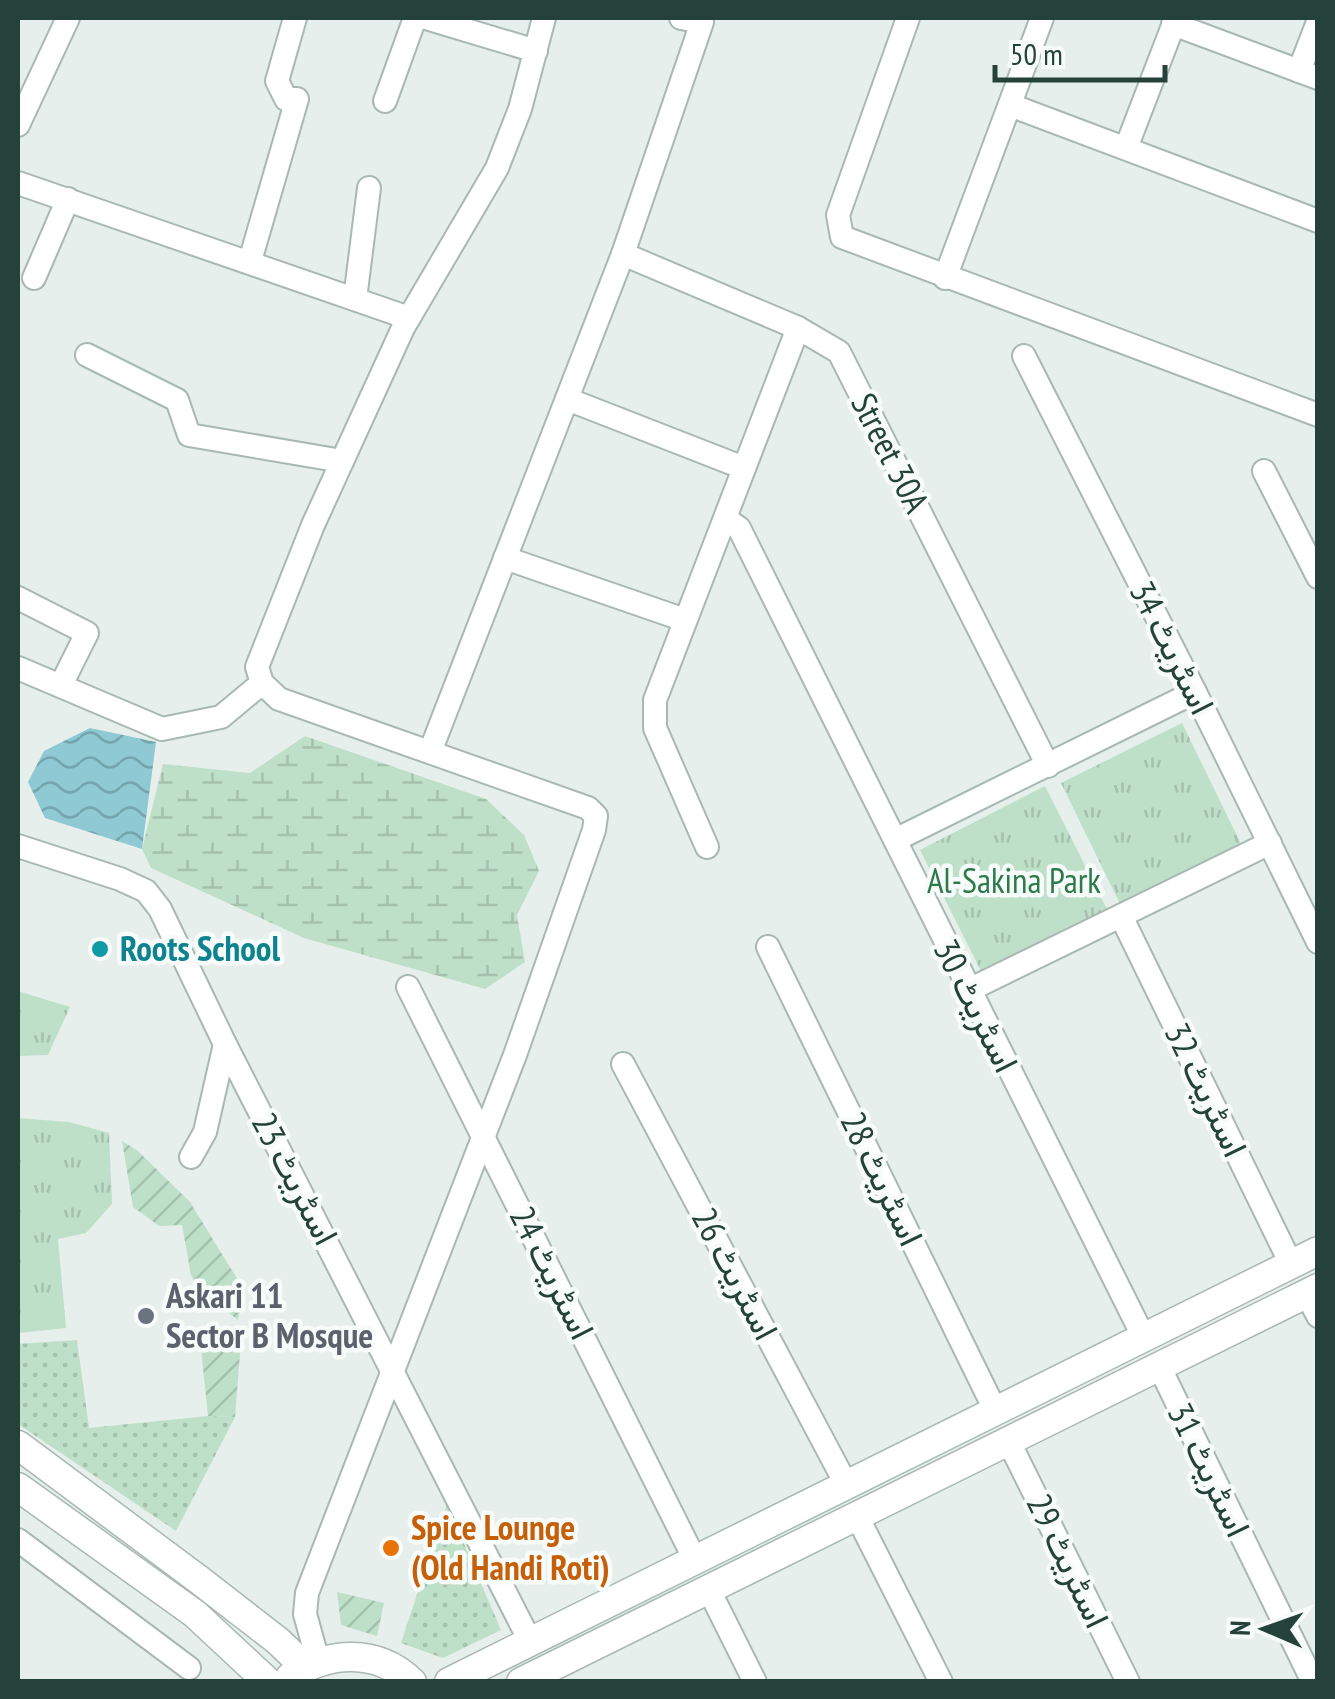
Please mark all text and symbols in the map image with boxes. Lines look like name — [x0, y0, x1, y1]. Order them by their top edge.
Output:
scale bar — [995, 20, 1165, 82]
text: 50 m — [1010, 34, 1063, 73]
street label: Street 30A — [841, 385, 941, 520]
street label: اسٹریٹ 34 — [1120, 573, 1226, 722]
park label: Al-Sakina Park — [927, 857, 1101, 903]
place label: Roots School — [120, 925, 280, 971]
street label: اسٹریٹ 30 — [924, 931, 1030, 1080]
marker: Roots School — [89, 938, 111, 960]
street label: اسٹریٹ 32 — [1155, 1015, 1259, 1164]
street label: اسٹریٹ 23 — [242, 1104, 350, 1253]
street label: اسٹریٹ 28 — [831, 1104, 935, 1253]
street label: اسٹریٹ 24 — [500, 1198, 606, 1347]
street label: اسٹریٹ 26 — [682, 1199, 790, 1348]
place label: Askari 11 Sector B Mosque — [165, 1272, 373, 1358]
marker: Askari 11 Sector B Mosque — [135, 1305, 157, 1327]
street label: اسٹریٹ 31 — [1158, 1395, 1262, 1544]
street label: اسٹریٹ 29 — [1017, 1486, 1121, 1635]
place label: Spice Lounge (Old Handi Roti) — [411, 1504, 610, 1590]
marker: Spice Lounge (Old Handi Roti) — [380, 1537, 402, 1559]
north arrow — [1215, 1579, 1315, 1679]
text: N — [1221, 1620, 1258, 1636]

